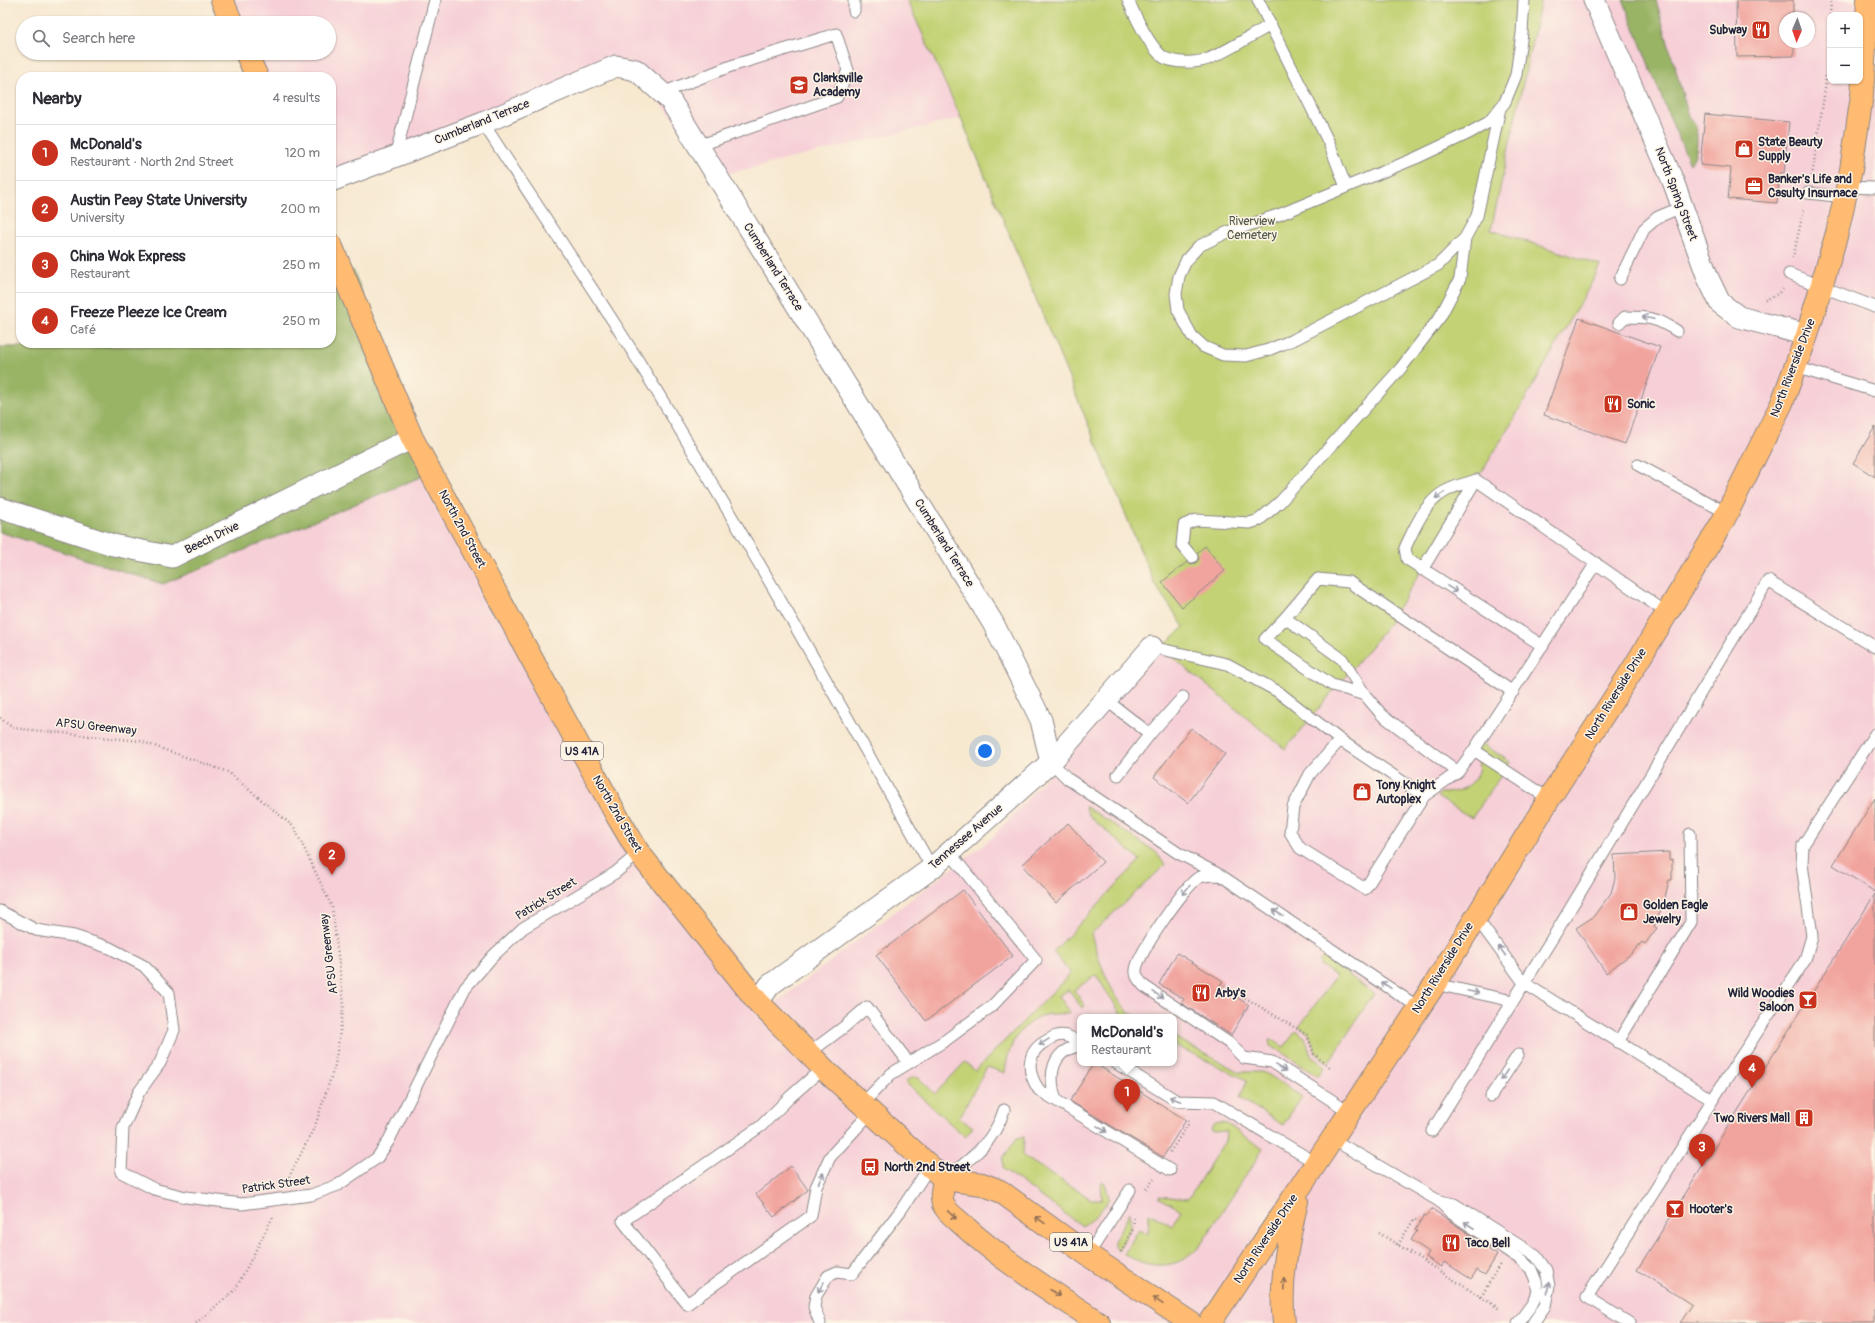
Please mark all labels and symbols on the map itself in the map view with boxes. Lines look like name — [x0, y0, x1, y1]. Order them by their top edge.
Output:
north arrow — [1779, 12, 1815, 48]
restaurant icon: Subway — [1750, 19, 1772, 41]
place label: Subway — [1709, 23, 1748, 38]
place label: Clarksville Academy — [813, 71, 864, 100]
school or university icon: Clarksville Academy — [788, 74, 810, 96]
street label: Cumberland Terrace — [432, 96, 532, 148]
place label: State Beauty Supply — [1758, 135, 1823, 164]
shop icon: State Beauty Supply — [1733, 138, 1755, 160]
street label: North Spring Street — [1651, 145, 1701, 243]
place label: Banker's Life and Casulty Insurnace — [1768, 172, 1858, 201]
office icon: Banker's Life and Casulty Insurnace — [1743, 175, 1765, 197]
park label: Riverview Cemetery — [1227, 214, 1277, 243]
street label: Cumberland Terrace — [740, 220, 806, 314]
one-way arrow — [1642, 314, 1655, 322]
street label: North Riverside Drive — [1767, 316, 1819, 420]
restaurant icon: Sonic — [1602, 393, 1624, 415]
place label: Sonic — [1627, 397, 1655, 412]
street label: North 2nd Street — [435, 487, 489, 571]
one-way arrow — [1435, 491, 1446, 499]
street label: Cumberland Terrace — [911, 496, 977, 590]
street label: Beech Drive — [182, 518, 242, 558]
one-way arrow — [1446, 585, 1457, 593]
street label: North Riverside Drive — [1582, 646, 1650, 742]
street label: APSU Greenway — [55, 715, 137, 739]
your location — [975, 741, 995, 761]
road number: US 41A — [561, 742, 603, 760]
street label: North 2nd Street — [589, 773, 645, 855]
place label: Tony Knight Autoplex — [1375, 778, 1437, 807]
shop icon: Tony Knight Autoplex — [1351, 781, 1373, 803]
street label: Tennessee Avenue — [926, 801, 1006, 873]
pin: 2 — [319, 842, 345, 875]
street label: Patrick Street — [513, 874, 579, 924]
one-way arrow — [1181, 884, 1190, 895]
place label: Golden Eagle Jewelry — [1643, 898, 1709, 927]
shop icon: Golden Eagle Jewelry — [1618, 901, 1640, 923]
one-way arrow — [1273, 909, 1284, 917]
street label: APSU Greenway — [317, 913, 341, 995]
street label: North Riverside Drive — [1409, 920, 1477, 1016]
one-way arrow — [1498, 946, 1506, 957]
one-way arrow — [1381, 981, 1392, 989]
restaurant icon: Arby's — [1190, 982, 1212, 1004]
place label: Arby's — [1215, 986, 1246, 1001]
place label: Wild Woodies Saloon — [1728, 986, 1795, 1015]
one-way arrow — [1466, 989, 1479, 997]
bar icon: Wild Woodies Saloon — [1797, 989, 1819, 1011]
one-way arrow — [1152, 991, 1163, 999]
one-way arrow — [1039, 1038, 1050, 1046]
pin: 4 — [1739, 1055, 1765, 1088]
one-way arrow — [1275, 1064, 1287, 1072]
one-way arrow — [1500, 1069, 1508, 1081]
pin: 1 — [1114, 1079, 1140, 1112]
one-way arrow — [1169, 1095, 1182, 1102]
building icon: Two Rivers Mall — [1793, 1107, 1815, 1129]
place label: Two Rivers Mall — [1713, 1111, 1790, 1126]
one-way arrow — [1096, 1125, 1108, 1133]
pin: 3 — [1689, 1134, 1715, 1167]
bus stop icon: North 2nd Street — [859, 1156, 881, 1178]
place label: North 2nd Street — [884, 1160, 972, 1175]
one-way arrow — [818, 1172, 825, 1184]
street label: Patrick Street — [241, 1173, 311, 1197]
street label: North Riverside Drive — [1231, 1191, 1302, 1287]
bar icon: Hooter's — [1664, 1198, 1686, 1220]
place label: Hooter's — [1689, 1202, 1733, 1217]
one-way arrow — [947, 1210, 957, 1220]
one-way arrow — [1035, 1215, 1046, 1224]
one-way arrow — [1464, 1221, 1475, 1229]
restaurant icon: Taco Bell — [1440, 1232, 1462, 1254]
road number: US 41A — [1050, 1233, 1092, 1251]
place label: Taco Bell — [1464, 1236, 1510, 1251]
one-way arrow — [1280, 1278, 1288, 1291]
one-way arrow — [817, 1281, 825, 1293]
one-way arrow — [1544, 1282, 1551, 1295]
one-way arrow — [1050, 1289, 1061, 1297]
one-way arrow — [1152, 1297, 1164, 1305]

